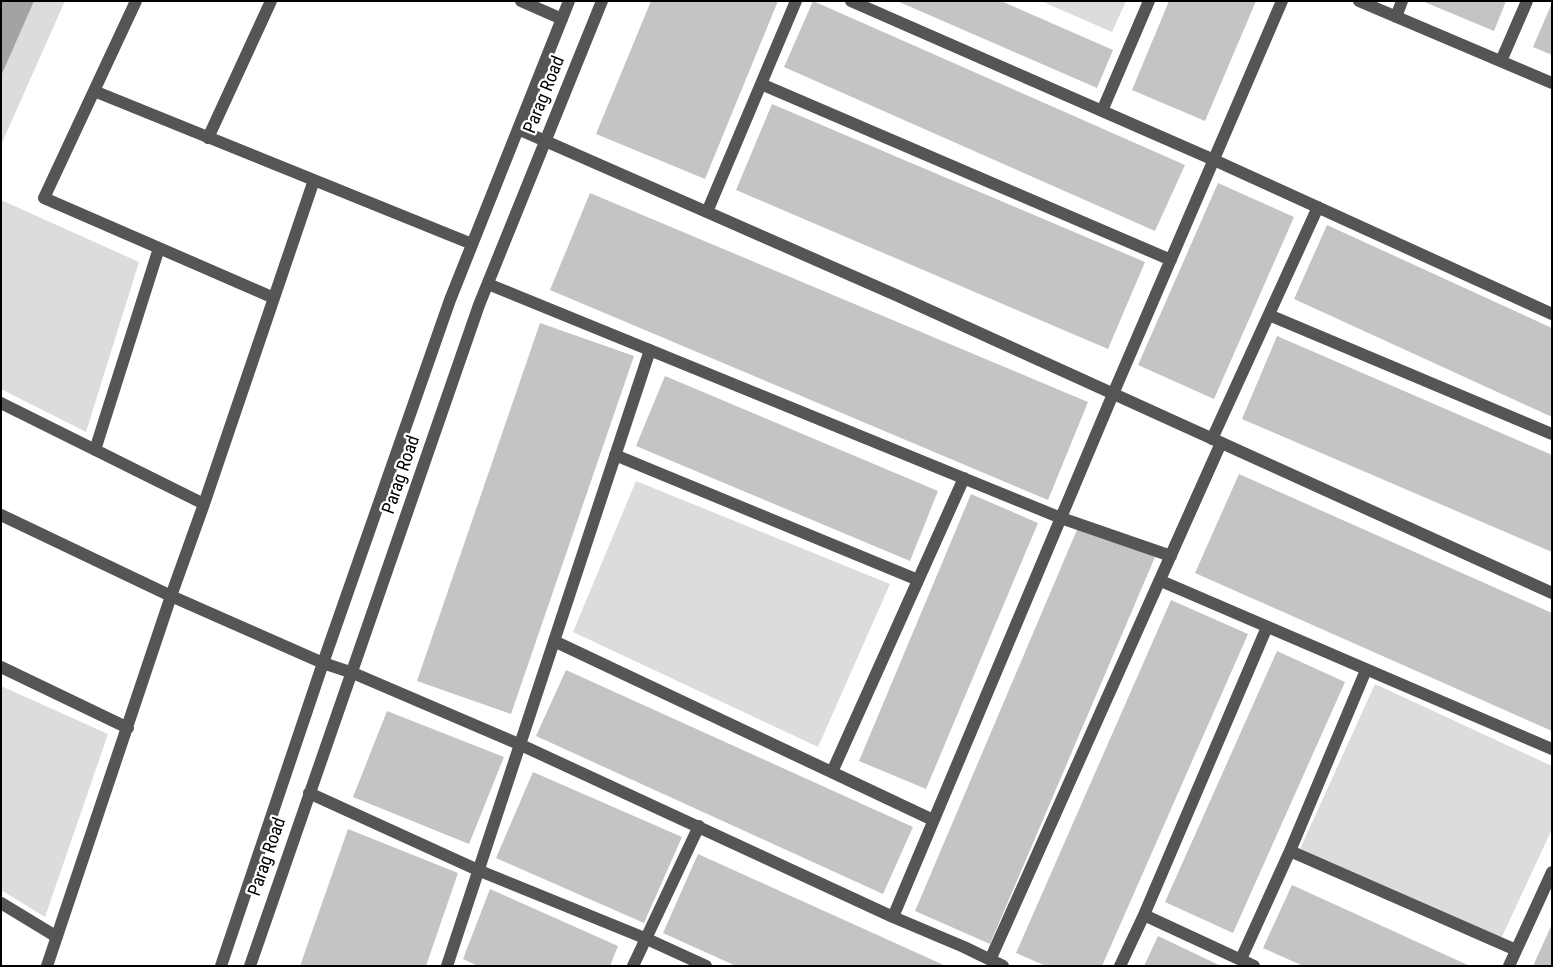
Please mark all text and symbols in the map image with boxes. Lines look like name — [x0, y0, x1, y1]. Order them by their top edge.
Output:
street label: Parag Road — [520, 53, 570, 137]
street label: Parag Road — [379, 433, 425, 517]
street label: Parag Road — [245, 815, 291, 899]

